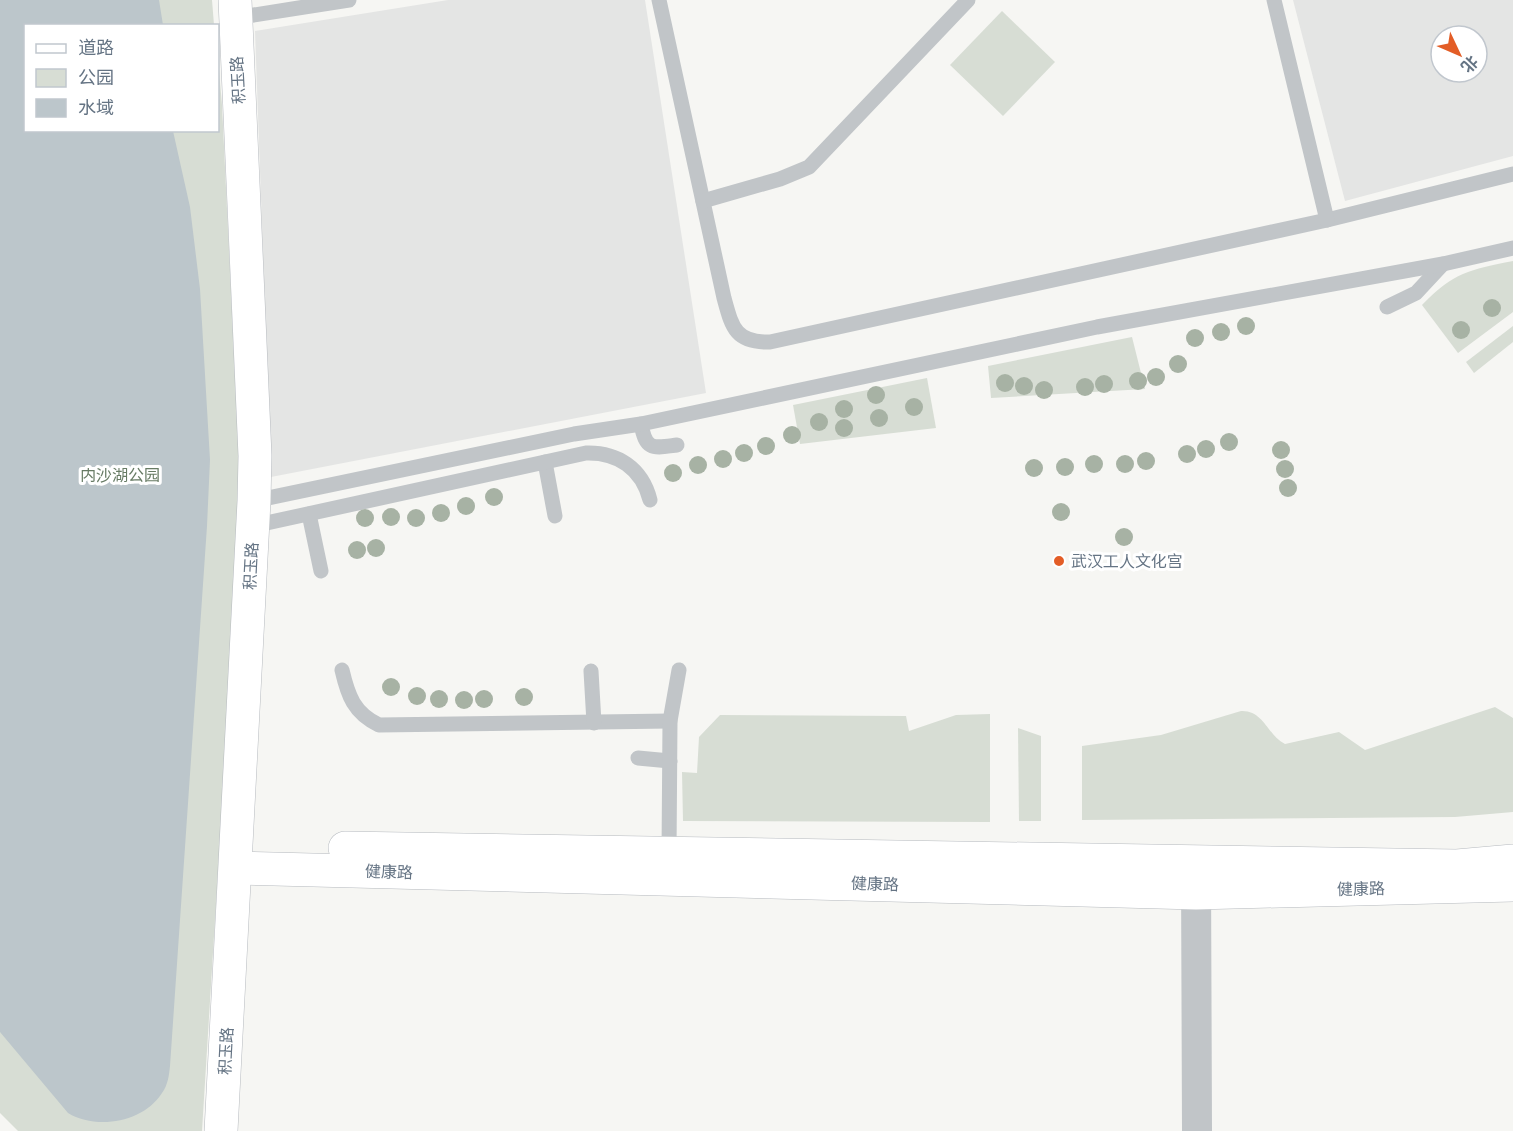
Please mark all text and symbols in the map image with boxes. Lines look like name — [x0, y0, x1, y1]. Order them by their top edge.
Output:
legend — [24, 24, 219, 132]
north arrow — [1429, 24, 1489, 84]
text: 道路 — [78, 35, 114, 61]
text: 北 — [1456, 50, 1483, 78]
street label: 积玉路 — [225, 55, 251, 105]
text: 公园 — [78, 65, 114, 91]
text: 水域 — [78, 95, 114, 121]
park label: 内沙湖公园 — [80, 464, 160, 487]
street label: 积玉路 — [238, 541, 264, 591]
place label: 武汉工人文化宫 — [1071, 550, 1183, 573]
marker: 武汉工人文化宫 — [1052, 554, 1066, 568]
street label: 健康路 — [365, 860, 413, 884]
street label: 健康路 — [851, 872, 899, 896]
street label: 健康路 — [1337, 877, 1385, 901]
street label: 积玉路 — [213, 1026, 239, 1076]

